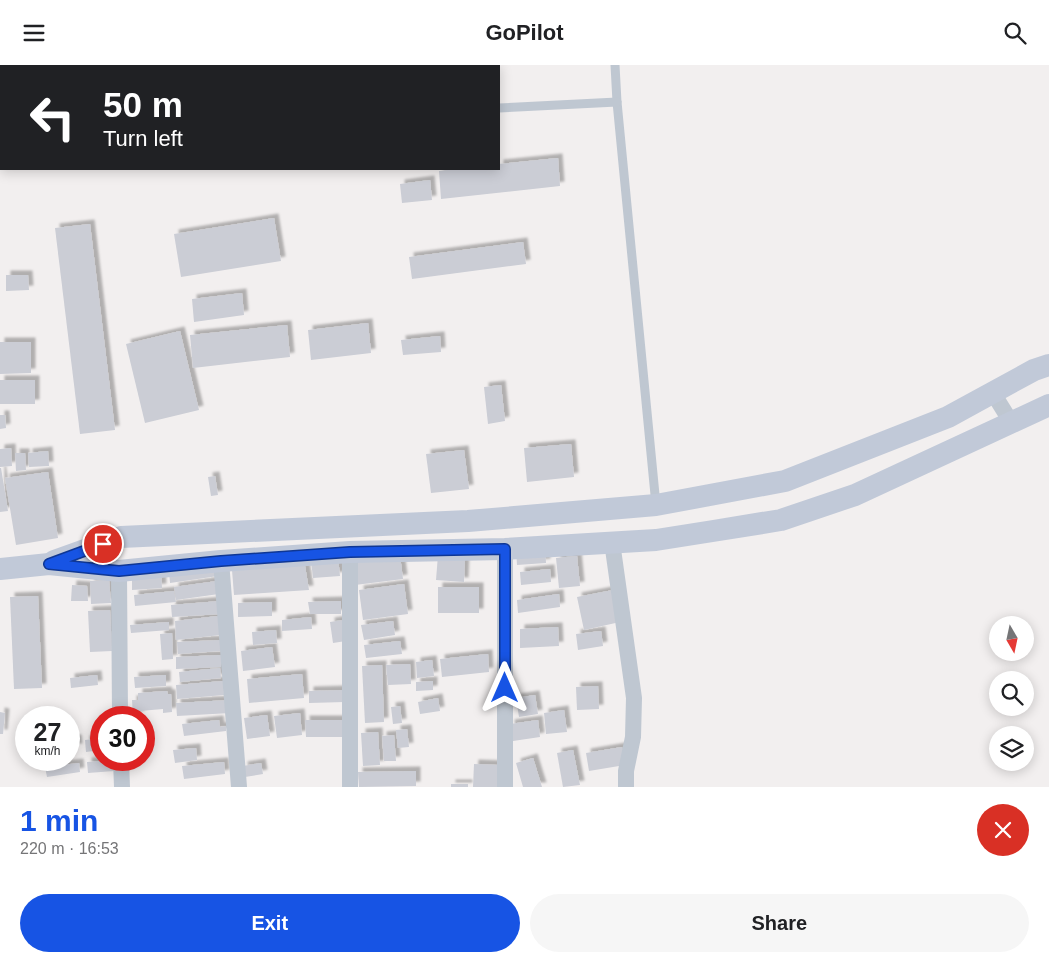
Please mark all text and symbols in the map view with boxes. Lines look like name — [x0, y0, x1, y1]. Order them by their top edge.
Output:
icon: menu — [20, 19, 48, 47]
icon: search — [1001, 19, 1029, 47]
text: GoPilot — [485, 20, 564, 45]
icon: left — [20, 85, 85, 150]
text: 50 m — [103, 85, 183, 124]
text: Turn left — [103, 126, 183, 151]
pin — [82, 523, 124, 565]
icon: arrive — [89, 530, 117, 558]
north arrow — [989, 616, 1034, 661]
map controls — [989, 616, 1034, 771]
position arrow — [478, 661, 530, 713]
button: search — [989, 671, 1034, 716]
speed limit sign: 30 — [90, 706, 155, 771]
text: 27 — [34, 718, 61, 746]
button: layers — [989, 726, 1034, 771]
text: km/h — [34, 744, 61, 758]
text: 1 min — [20, 804, 98, 837]
button: close — [977, 804, 1029, 856]
text: 220 m · 16:53 — [20, 840, 119, 857]
button: Exit — [20, 894, 520, 952]
button: Share — [530, 894, 1029, 952]

